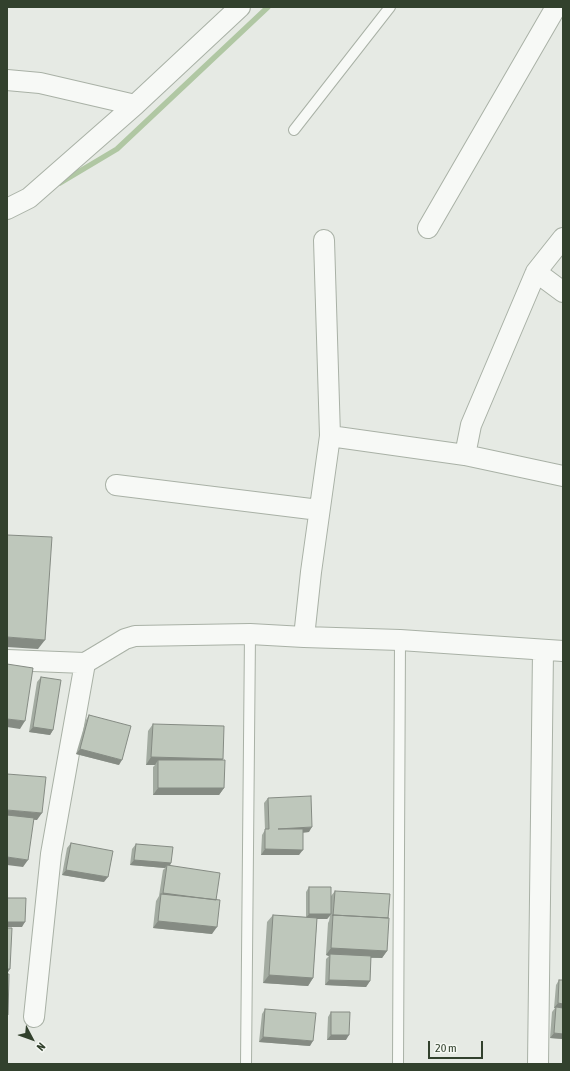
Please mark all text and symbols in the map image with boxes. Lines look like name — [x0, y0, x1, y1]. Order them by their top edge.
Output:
north arrow — [12, 1019, 52, 1059]
scale bar — [430, 1033, 485, 1059]
text: N — [34, 1040, 48, 1053]
text: 20 m — [435, 1041, 457, 1055]

